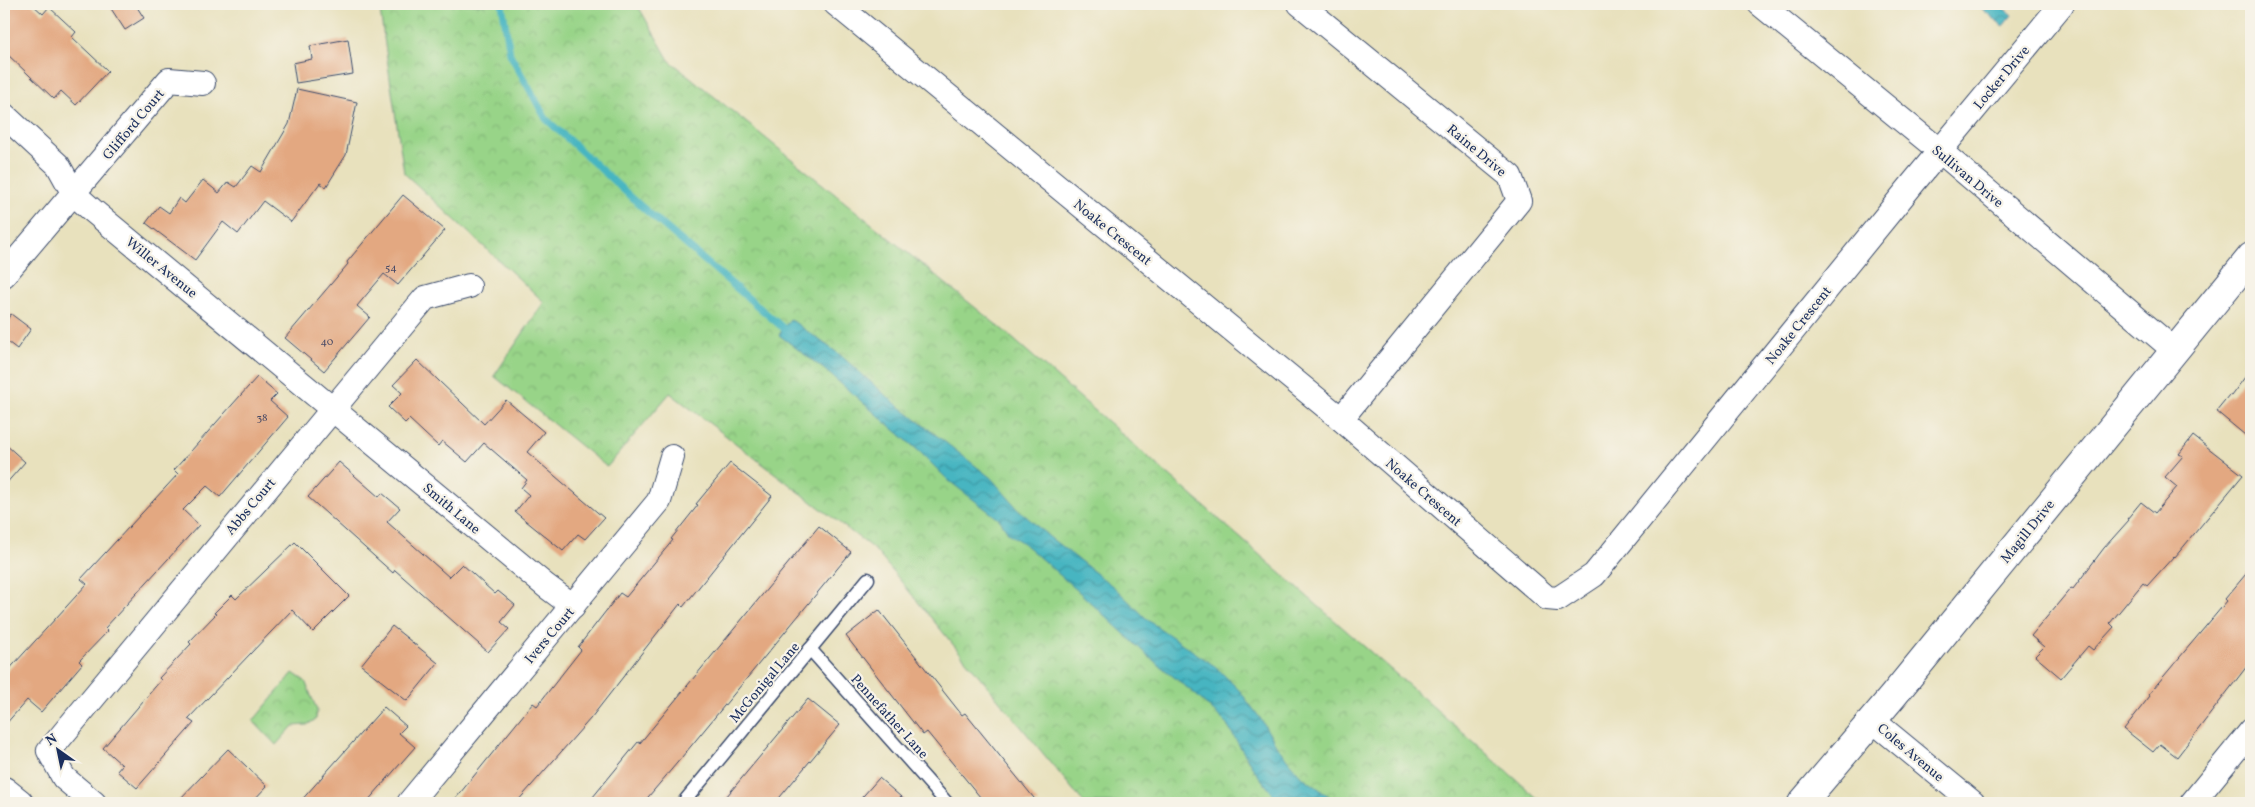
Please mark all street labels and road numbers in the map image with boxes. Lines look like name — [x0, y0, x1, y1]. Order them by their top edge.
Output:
street label: Locker Drive — [1970, 42, 2035, 114]
street label: Glifford Court — [99, 85, 170, 164]
street label: Raine Drive — [1442, 120, 1510, 182]
street label: Sullivan Drive — [1927, 142, 2007, 213]
street label: Noake Crescent — [1069, 196, 1155, 271]
street label: Willer Avenue — [121, 233, 201, 303]
street label: Noake Crescent — [1762, 283, 1837, 369]
street label: Noake Crescent — [1381, 455, 1465, 532]
street label: Abbs Court — [222, 474, 281, 540]
street label: Smith Lane — [418, 479, 484, 539]
street label: Magill Drive — [1997, 496, 2060, 568]
street label: Ivers Court — [521, 603, 580, 668]
street label: McGonigal Lane — [726, 638, 805, 727]
street label: Pennefather Lane — [846, 671, 932, 764]
street label: Coles Avenue — [1873, 720, 1948, 787]

